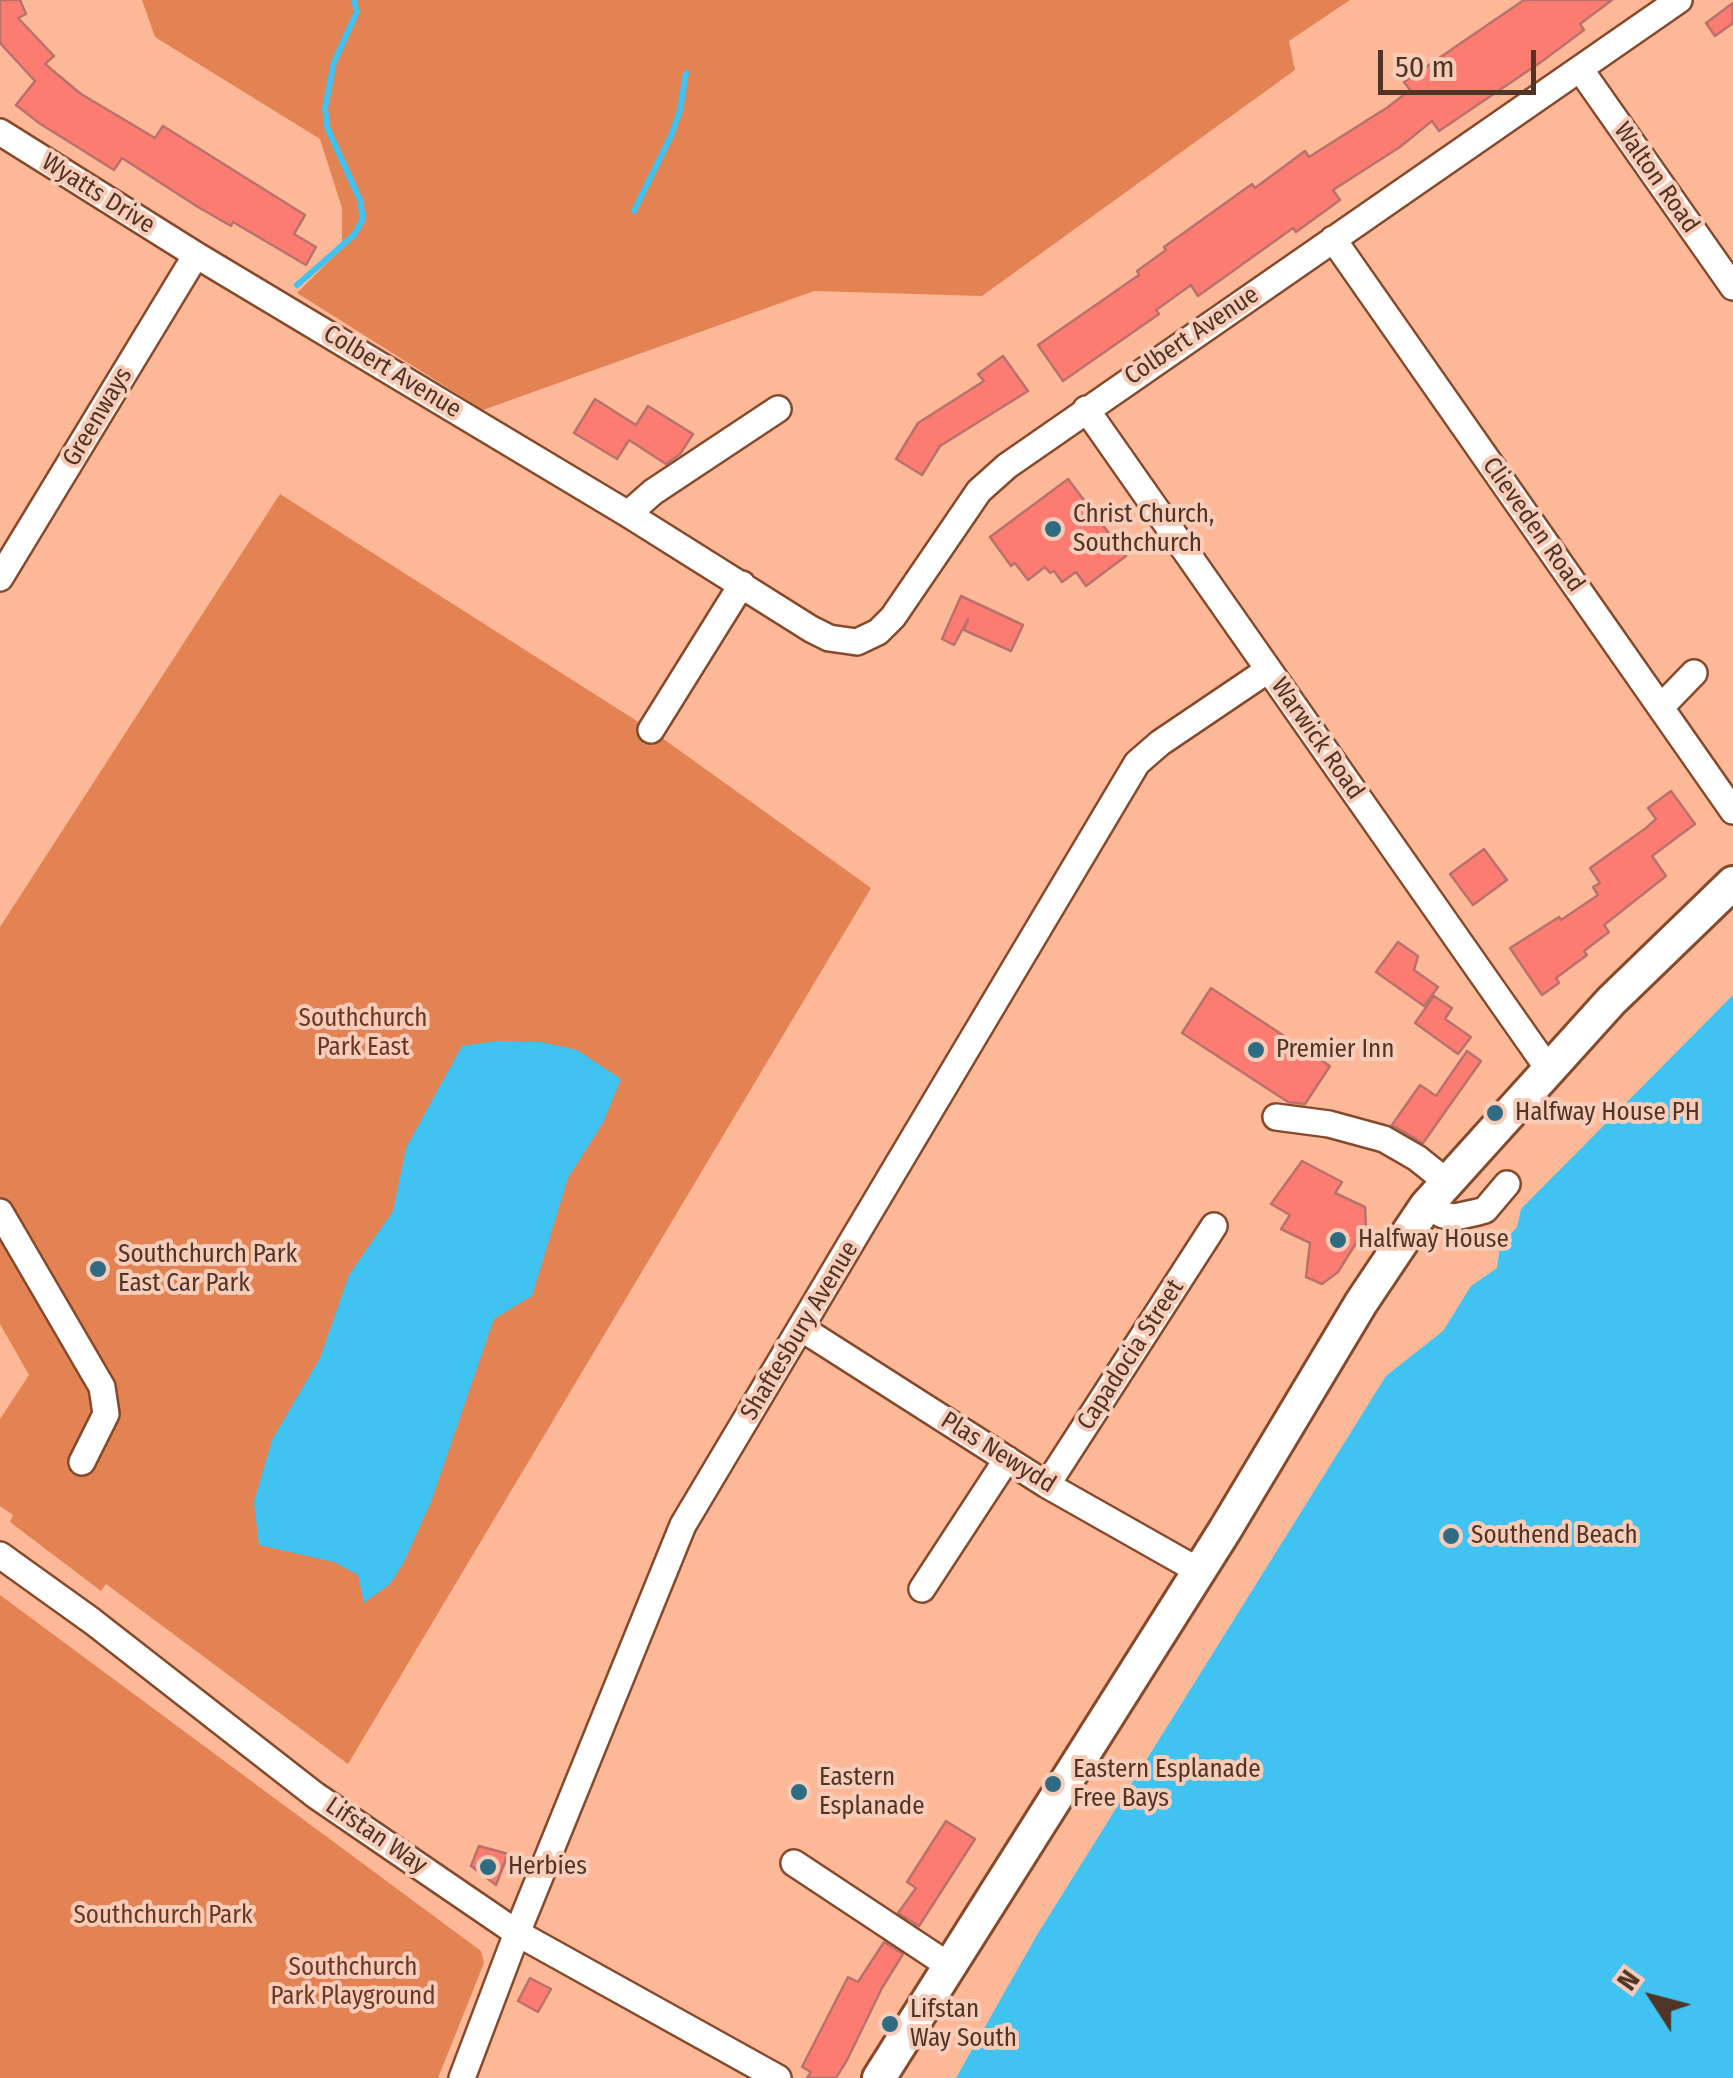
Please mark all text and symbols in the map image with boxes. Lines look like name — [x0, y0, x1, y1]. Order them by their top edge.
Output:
scale bar — [1383, 30, 1540, 92]
text: 50 m — [1395, 49, 1455, 85]
street label: Walton Road — [1607, 117, 1705, 239]
street label: Wyatts Drive — [36, 147, 160, 241]
street label: Colbert Avenue — [1119, 280, 1265, 392]
street label: Colbert Avenue — [318, 319, 466, 425]
street label: Greenways — [57, 362, 139, 472]
street label: Clieveden Road — [1476, 452, 1590, 598]
place label: Christ Church, Southchurch — [1073, 500, 1214, 559]
marker: Christ Church, Southchurch — [1042, 518, 1064, 540]
street label: Warwick Road — [1264, 672, 1370, 806]
park label: Southchurch Park East — [299, 1004, 427, 1063]
place label: Premier Inn — [1276, 1035, 1394, 1065]
marker: Premier Inn — [1245, 1039, 1267, 1061]
place label: Halfway House PH — [1515, 1098, 1700, 1128]
marker: Halfway House PH — [1484, 1102, 1506, 1124]
place label: Halfway House — [1358, 1225, 1509, 1255]
marker: Halfway House — [1327, 1229, 1349, 1251]
street label: Shaftesbury Avenue — [735, 1236, 865, 1426]
place label: Southchurch Park East Car Park — [118, 1240, 297, 1299]
marker: Southchurch Park East Car Park — [87, 1258, 109, 1280]
street label: Capadocia Street — [1071, 1274, 1191, 1436]
street label: Plas Newydd — [935, 1406, 1061, 1500]
place label: Southend Beach — [1471, 1521, 1638, 1551]
marker: Southend Beach — [1440, 1525, 1462, 1547]
place label: Eastern Esplanade Free Bays — [1073, 1755, 1261, 1814]
place label: Eastern Esplanade — [819, 1763, 924, 1822]
marker: Eastern Esplanade Free Bays — [1042, 1773, 1064, 1795]
marker: Eastern Esplanade — [788, 1781, 810, 1803]
street label: Lifstan Way — [320, 1791, 432, 1881]
place label: Herbies — [508, 1852, 587, 1882]
marker: Herbies — [477, 1856, 499, 1878]
park label: Southchurch Park — [73, 1901, 253, 1931]
north arrow — [1603, 1948, 1703, 2048]
park label: Southchurch Park Playground — [270, 1953, 436, 2012]
text: N — [1610, 1964, 1647, 1997]
place label: Lifstan Way South — [910, 1995, 1017, 2054]
marker: Lifstan Way South — [879, 2013, 901, 2035]

